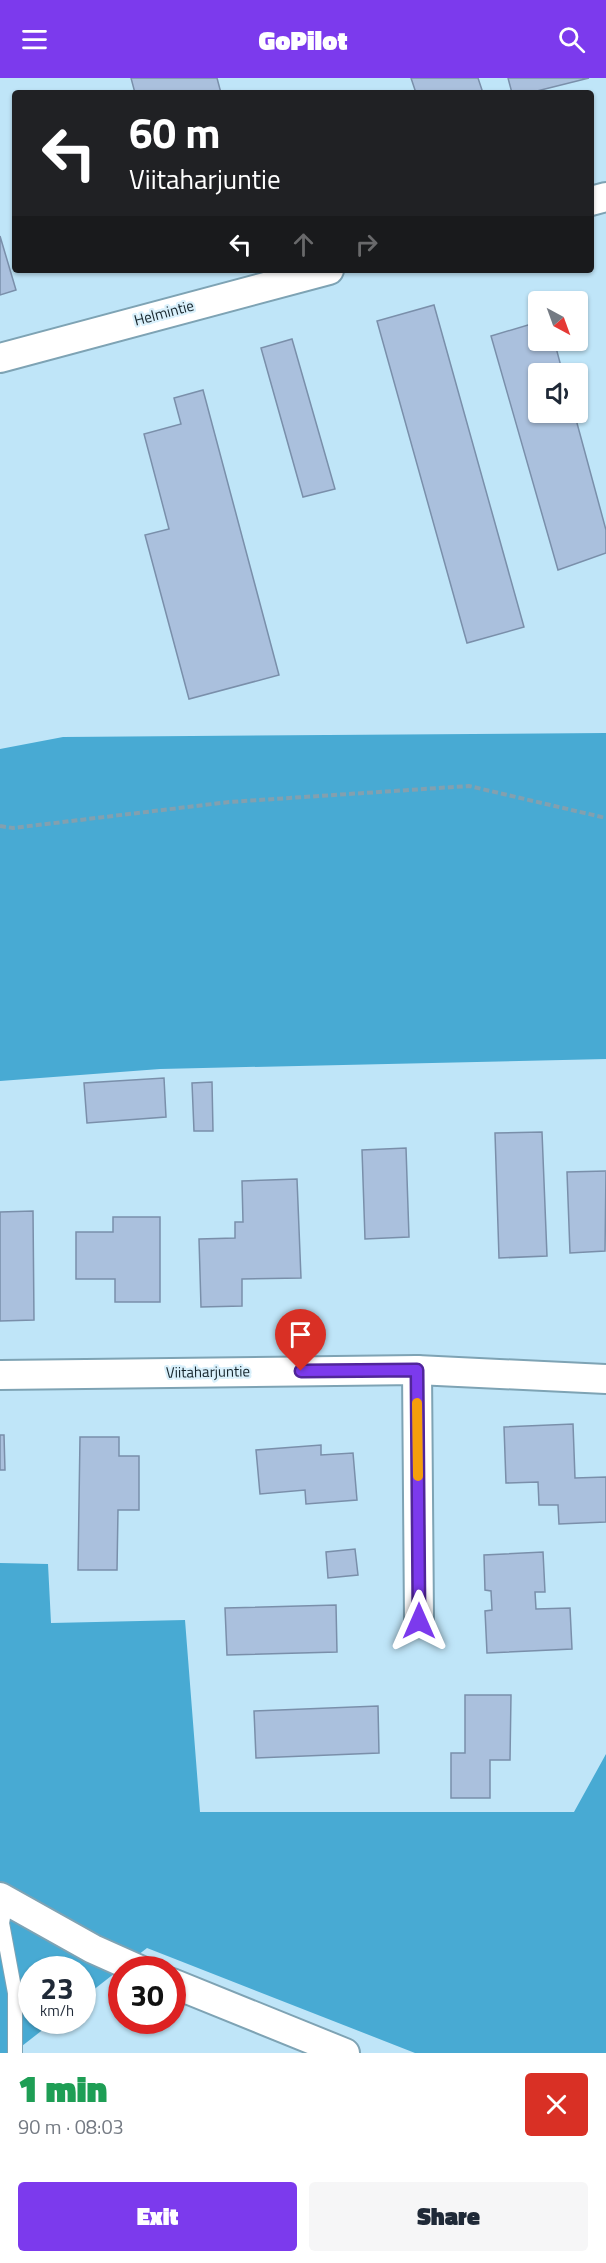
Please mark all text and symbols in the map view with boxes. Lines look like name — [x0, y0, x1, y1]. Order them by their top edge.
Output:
text: GoPilot — [259, 19, 347, 60]
icon: menu — [18, 23, 51, 56]
icon: search — [555, 23, 588, 56]
text: 60 m — [129, 100, 221, 164]
icon: left — [30, 114, 108, 192]
text: Viitaharjuntie — [129, 158, 281, 199]
icon: left — [224, 228, 257, 261]
icon: ahead — [287, 228, 320, 261]
icon: right — [350, 228, 383, 261]
north arrow — [528, 291, 588, 351]
map controls — [528, 291, 588, 423]
street label: Helmintie — [131, 294, 196, 332]
button: sound — [528, 363, 588, 423]
pin — [275, 1309, 326, 1371]
icon: arrive — [284, 1318, 317, 1351]
street label: Viitaharjuntie — [166, 1359, 250, 1384]
position arrow — [387, 1589, 451, 1653]
speed limit sign: 30 — [108, 1956, 186, 2034]
text: 23 — [40, 1965, 74, 2011]
text: km/h — [40, 1999, 74, 2022]
text: 1 min — [18, 2061, 107, 2116]
button: close — [525, 2073, 588, 2136]
text: 90 m · 08:03 — [18, 2111, 124, 2142]
button: Exit — [18, 2182, 297, 2251]
button: Share — [309, 2182, 588, 2251]

